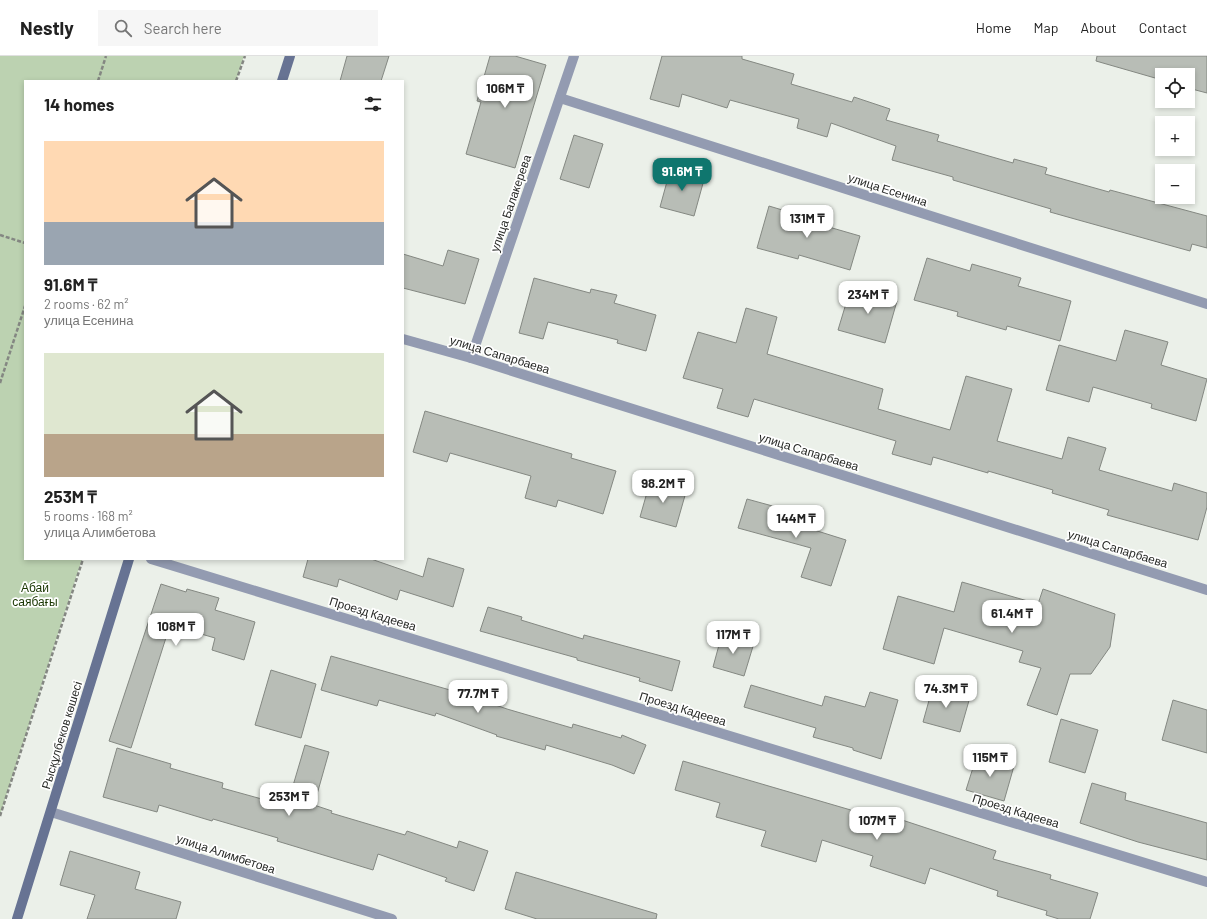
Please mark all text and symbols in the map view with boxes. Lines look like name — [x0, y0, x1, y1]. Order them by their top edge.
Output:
search box — [98, 10, 378, 46]
text: Nestly — [20, 16, 74, 39]
icon: search — [112, 17, 134, 39]
text: Search here — [144, 19, 222, 37]
text: Home — [976, 19, 1012, 36]
text: Map — [1034, 19, 1058, 36]
text: About — [1080, 19, 1117, 36]
text: Contact — [1139, 19, 1187, 36]
map controls — [1155, 68, 1195, 204]
button: locate — [1155, 68, 1195, 108]
pin: 106M ₸ — [472, 75, 538, 109]
text: 106M ₸ — [486, 80, 524, 96]
icon: filters — [362, 93, 384, 115]
text: 14 homes — [44, 94, 114, 114]
button: + — [1155, 116, 1195, 156]
street label: улица Балакерева — [487, 152, 534, 254]
pin: 91.6M ₸ — [645, 158, 719, 192]
text: 91.6M ₸ — [662, 163, 702, 179]
button: − — [1155, 164, 1195, 204]
icon: home — [178, 167, 250, 239]
street label: улица Есенина — [846, 170, 930, 209]
pin: 131M ₸ — [774, 205, 840, 239]
text: 131M ₸ — [789, 210, 825, 226]
text: 91.6M ₸ — [44, 274, 97, 294]
pin: 234M ₸ — [835, 281, 901, 315]
text: 234M ₸ — [848, 286, 888, 302]
text: 2 rooms · 62 m² — [44, 296, 129, 312]
text: улица Есенина — [44, 312, 133, 328]
street label: улица Сапарбаева — [448, 332, 552, 377]
icon: home — [178, 379, 250, 451]
street label: улица Сапарбаева — [757, 429, 861, 474]
pin: 98.2M ₸ — [626, 470, 700, 504]
text: 98.2M ₸ — [641, 475, 685, 491]
text: 253M ₸ — [44, 486, 97, 506]
pin: 144M ₸ — [763, 505, 829, 539]
text: 5 rooms · 168 m² — [44, 508, 133, 524]
text: 144M ₸ — [776, 510, 816, 526]
text: улица Алимбетова — [44, 524, 156, 540]
street label: улица Сапарбаева — [1066, 526, 1170, 571]
park label: Абай саябағы — [12, 580, 58, 608]
street label: Проезд Кадеева — [328, 593, 418, 634]
pin: 61.4M ₸ — [975, 600, 1049, 634]
text: 61.4M ₸ — [991, 605, 1033, 621]
pin: 108M ₸ — [143, 613, 209, 647]
text: 108M ₸ — [157, 618, 195, 634]
pin: 117M ₸ — [700, 621, 766, 655]
text: 117M ₸ — [716, 626, 750, 642]
pin: 74.3M ₸ — [909, 675, 983, 709]
street label: Рысқұлбеков көшесі — [38, 679, 85, 791]
pin: 77.7M ₸ — [441, 680, 515, 714]
text: 74.3M ₸ — [924, 680, 968, 696]
text: 77.7M ₸ — [458, 685, 499, 701]
street label: Проезд Кадеева — [638, 688, 728, 729]
pin: 115M ₸ — [957, 744, 1023, 778]
text: 115M ₸ — [972, 749, 1008, 765]
pin: 253M ₸ — [256, 783, 322, 817]
text: 253M ₸ — [269, 788, 309, 804]
street label: Проезд Кадеева — [971, 790, 1061, 831]
pin: 107M ₸ — [844, 807, 910, 841]
text: 107M ₸ — [858, 812, 896, 828]
street label: улица Алимбетова — [174, 830, 278, 877]

